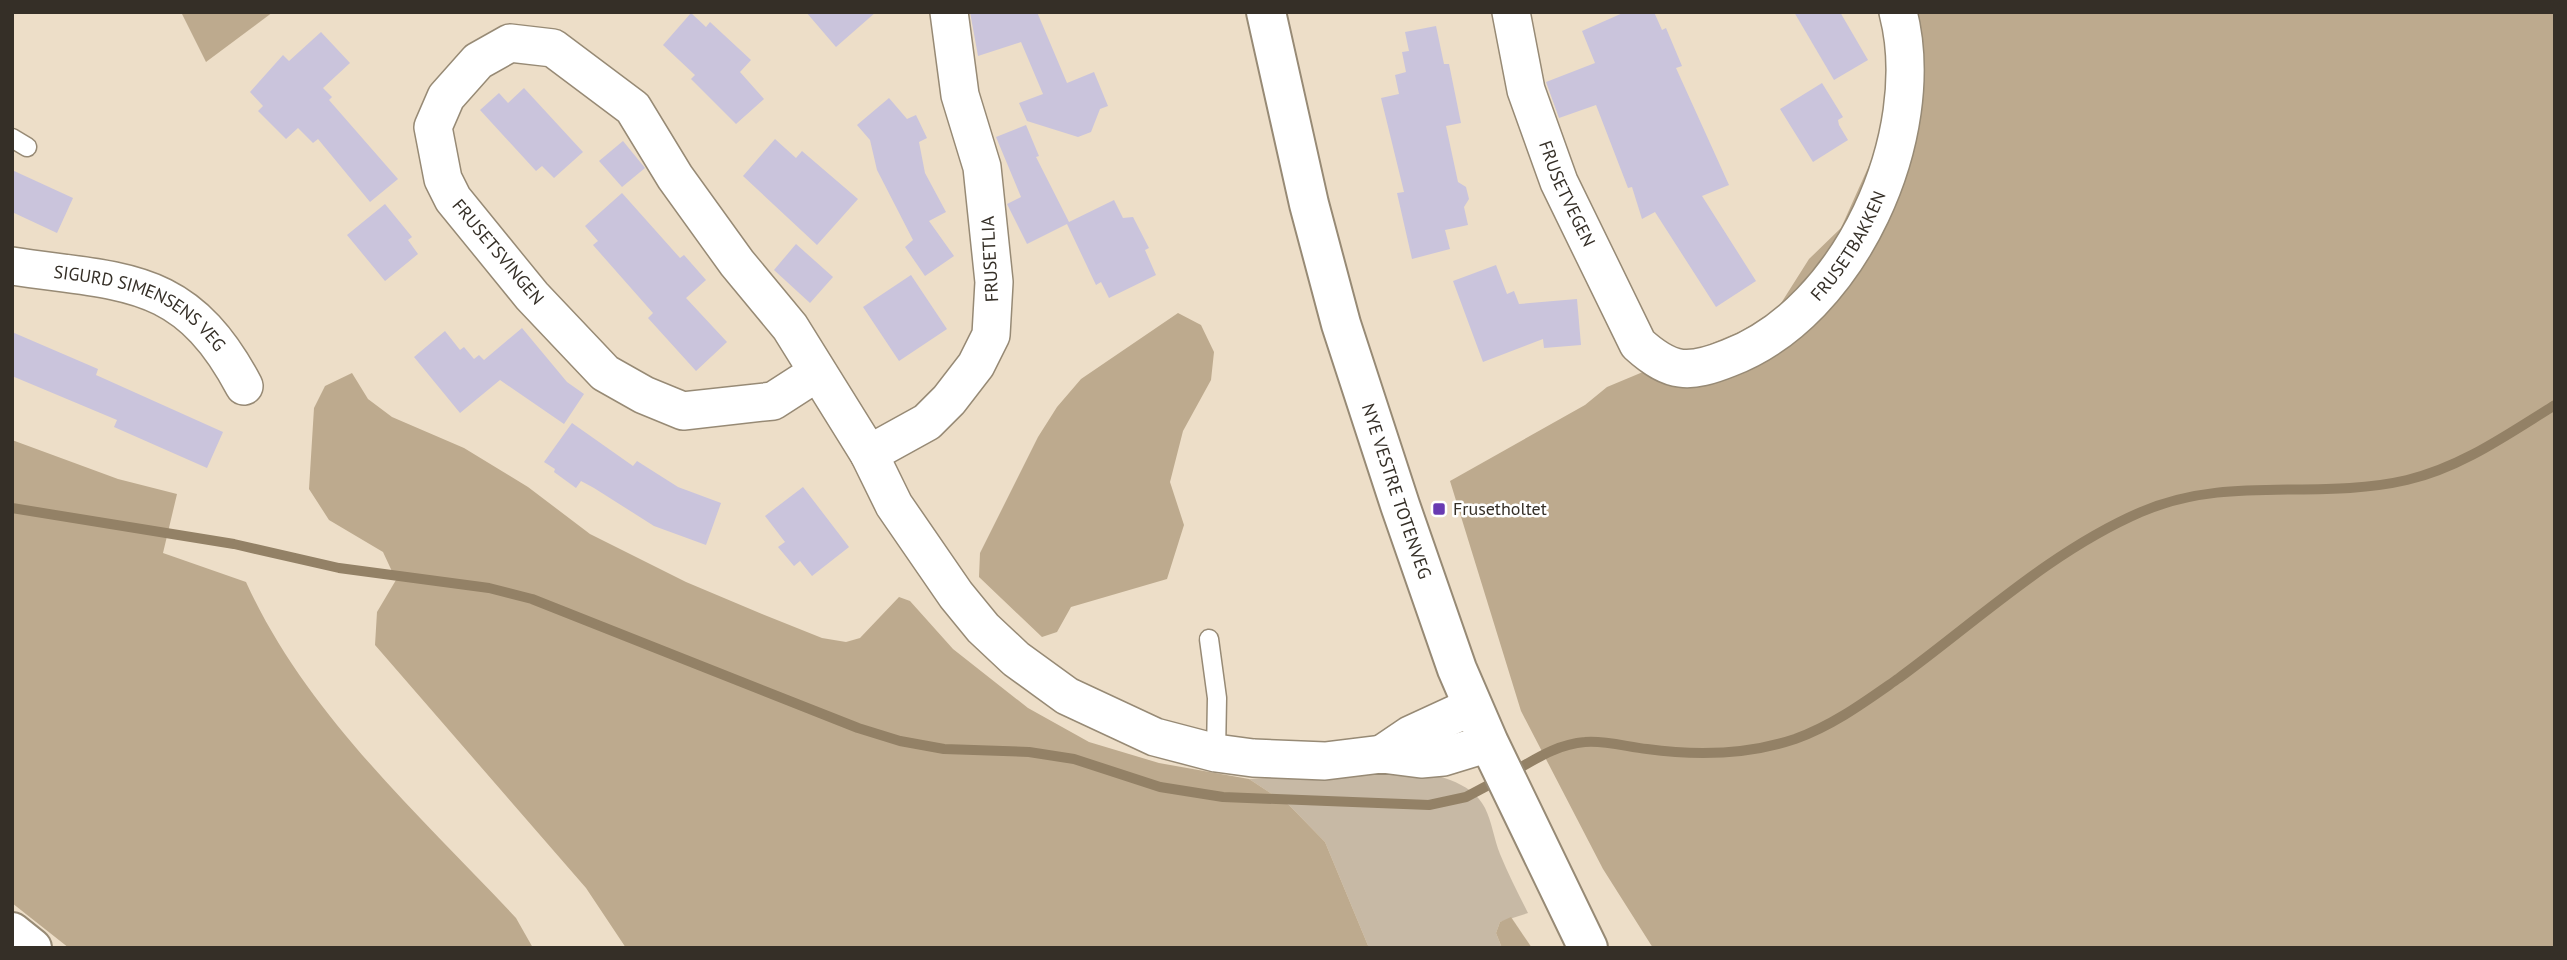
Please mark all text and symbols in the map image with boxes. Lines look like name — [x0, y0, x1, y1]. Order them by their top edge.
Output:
street label: FRUSETVEGEN — [1534, 137, 1601, 250]
street label: FRUSETBAKKEN — [1805, 187, 1891, 306]
street label: FRUSETSVINGEN — [448, 194, 549, 309]
street label: FRUSETLIA — [976, 215, 1003, 303]
street label: SIGURD SIMENSENS VEG — [52, 260, 231, 356]
street label: NYE VESTRE TOTENVEG — [1357, 400, 1437, 582]
place label: Frusetholtet — [1453, 497, 1547, 520]
marker: Frusetholtet — [1431, 501, 1447, 517]

